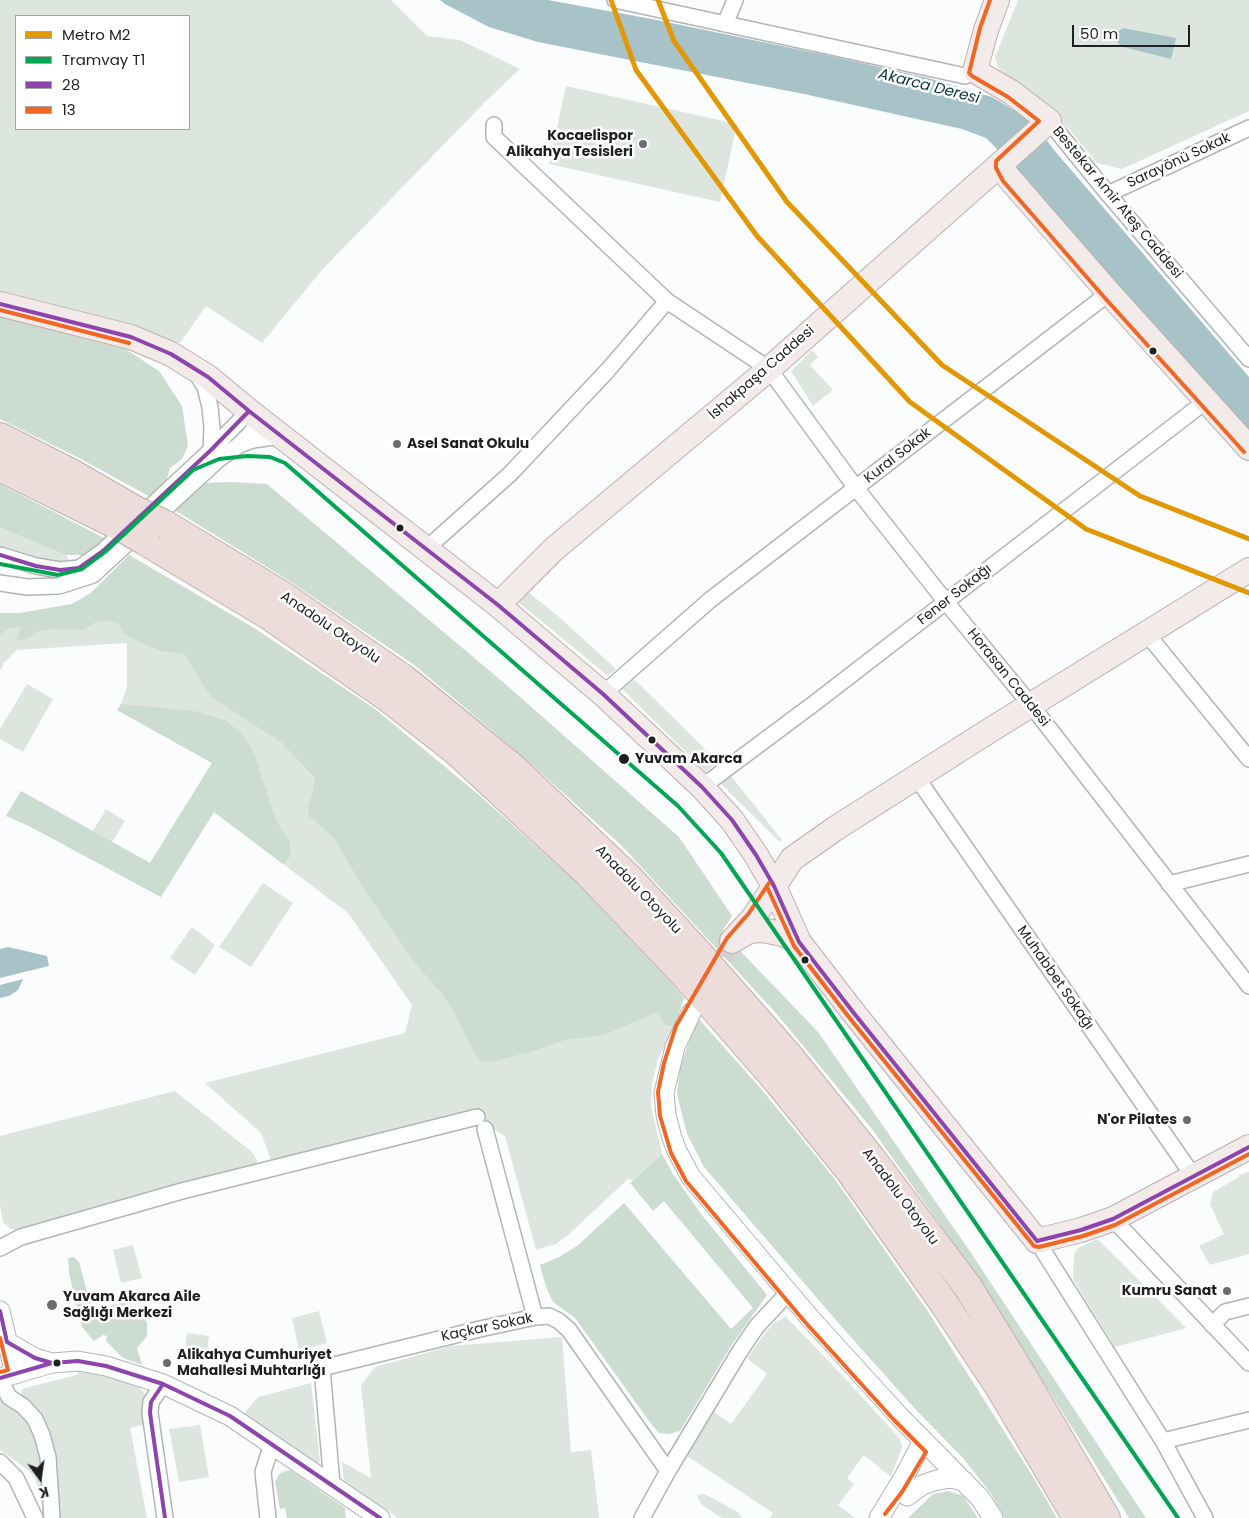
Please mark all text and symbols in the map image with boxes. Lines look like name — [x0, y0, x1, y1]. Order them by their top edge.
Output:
legend — [15, 15, 190, 130]
scale bar — [1074, 15, 1192, 47]
text: 50 m — [1080, 23, 1118, 44]
text: Metro M2 — [62, 24, 130, 45]
text: Tramvay T1 — [62, 49, 145, 70]
water label: Akarca Deresi — [877, 66, 981, 108]
text: 28 — [62, 74, 80, 95]
text: 13 — [62, 99, 76, 120]
street label: Bestekar Amir Ateş Caddesi — [1048, 124, 1186, 282]
place label: Kocaelispor Alikahya Tesisleri — [506, 128, 633, 160]
street label: Sarayönü Sokak — [1125, 130, 1233, 192]
marker: Kocaelispor Alikahya Tesisleri — [637, 138, 649, 150]
street label: İshakpaşa Caddesi — [706, 323, 818, 423]
unlabelled marker — [1148, 346, 1158, 356]
street label: Kural Sokak — [861, 425, 935, 487]
place label: Asel Sanat Okulu — [407, 436, 529, 452]
marker: Asel Sanat Okulu — [391, 438, 403, 450]
unlabelled marker — [395, 523, 405, 533]
street label: Fener Sokağı — [915, 561, 995, 629]
street label: Anadolu Otoyolu — [277, 588, 383, 668]
street label: Horasan Caddesi — [963, 626, 1053, 730]
unlabelled marker — [647, 735, 657, 745]
place label: Yuvam Akarca — [635, 751, 742, 767]
marker: Yuvam Akarca — [617, 752, 631, 766]
street label: Anadolu Otoyolu — [591, 842, 685, 938]
street label: Muhabbet Sokağı — [1013, 923, 1097, 1033]
unlabelled marker — [800, 955, 810, 965]
place label: N'or Pilates — [1097, 1112, 1177, 1128]
marker: N'or Pilates — [1181, 1114, 1193, 1126]
street label: Anadolu Otoyolu — [858, 1145, 942, 1249]
place label: Kumru Sanat — [1122, 1283, 1217, 1299]
marker: Kumru Sanat — [1221, 1285, 1233, 1297]
place label: Yuvam Akarca Aile Sağlığı Merkezi — [63, 1289, 201, 1321]
marker: Yuvam Akarca Aile Sağlığı Merkezi — [45, 1298, 59, 1312]
street label: Kaçkar Sokak — [440, 1310, 534, 1346]
place label: Alikahya Cumhuriyet Mahallesi Muhtarlığı — [177, 1347, 332, 1380]
marker: Alikahya Cumhuriyet Mahallesi Muhtarlığı — [161, 1357, 173, 1369]
unlabelled marker — [52, 1358, 62, 1368]
north arrow — [15, 1453, 65, 1503]
text: K — [36, 1482, 51, 1503]

